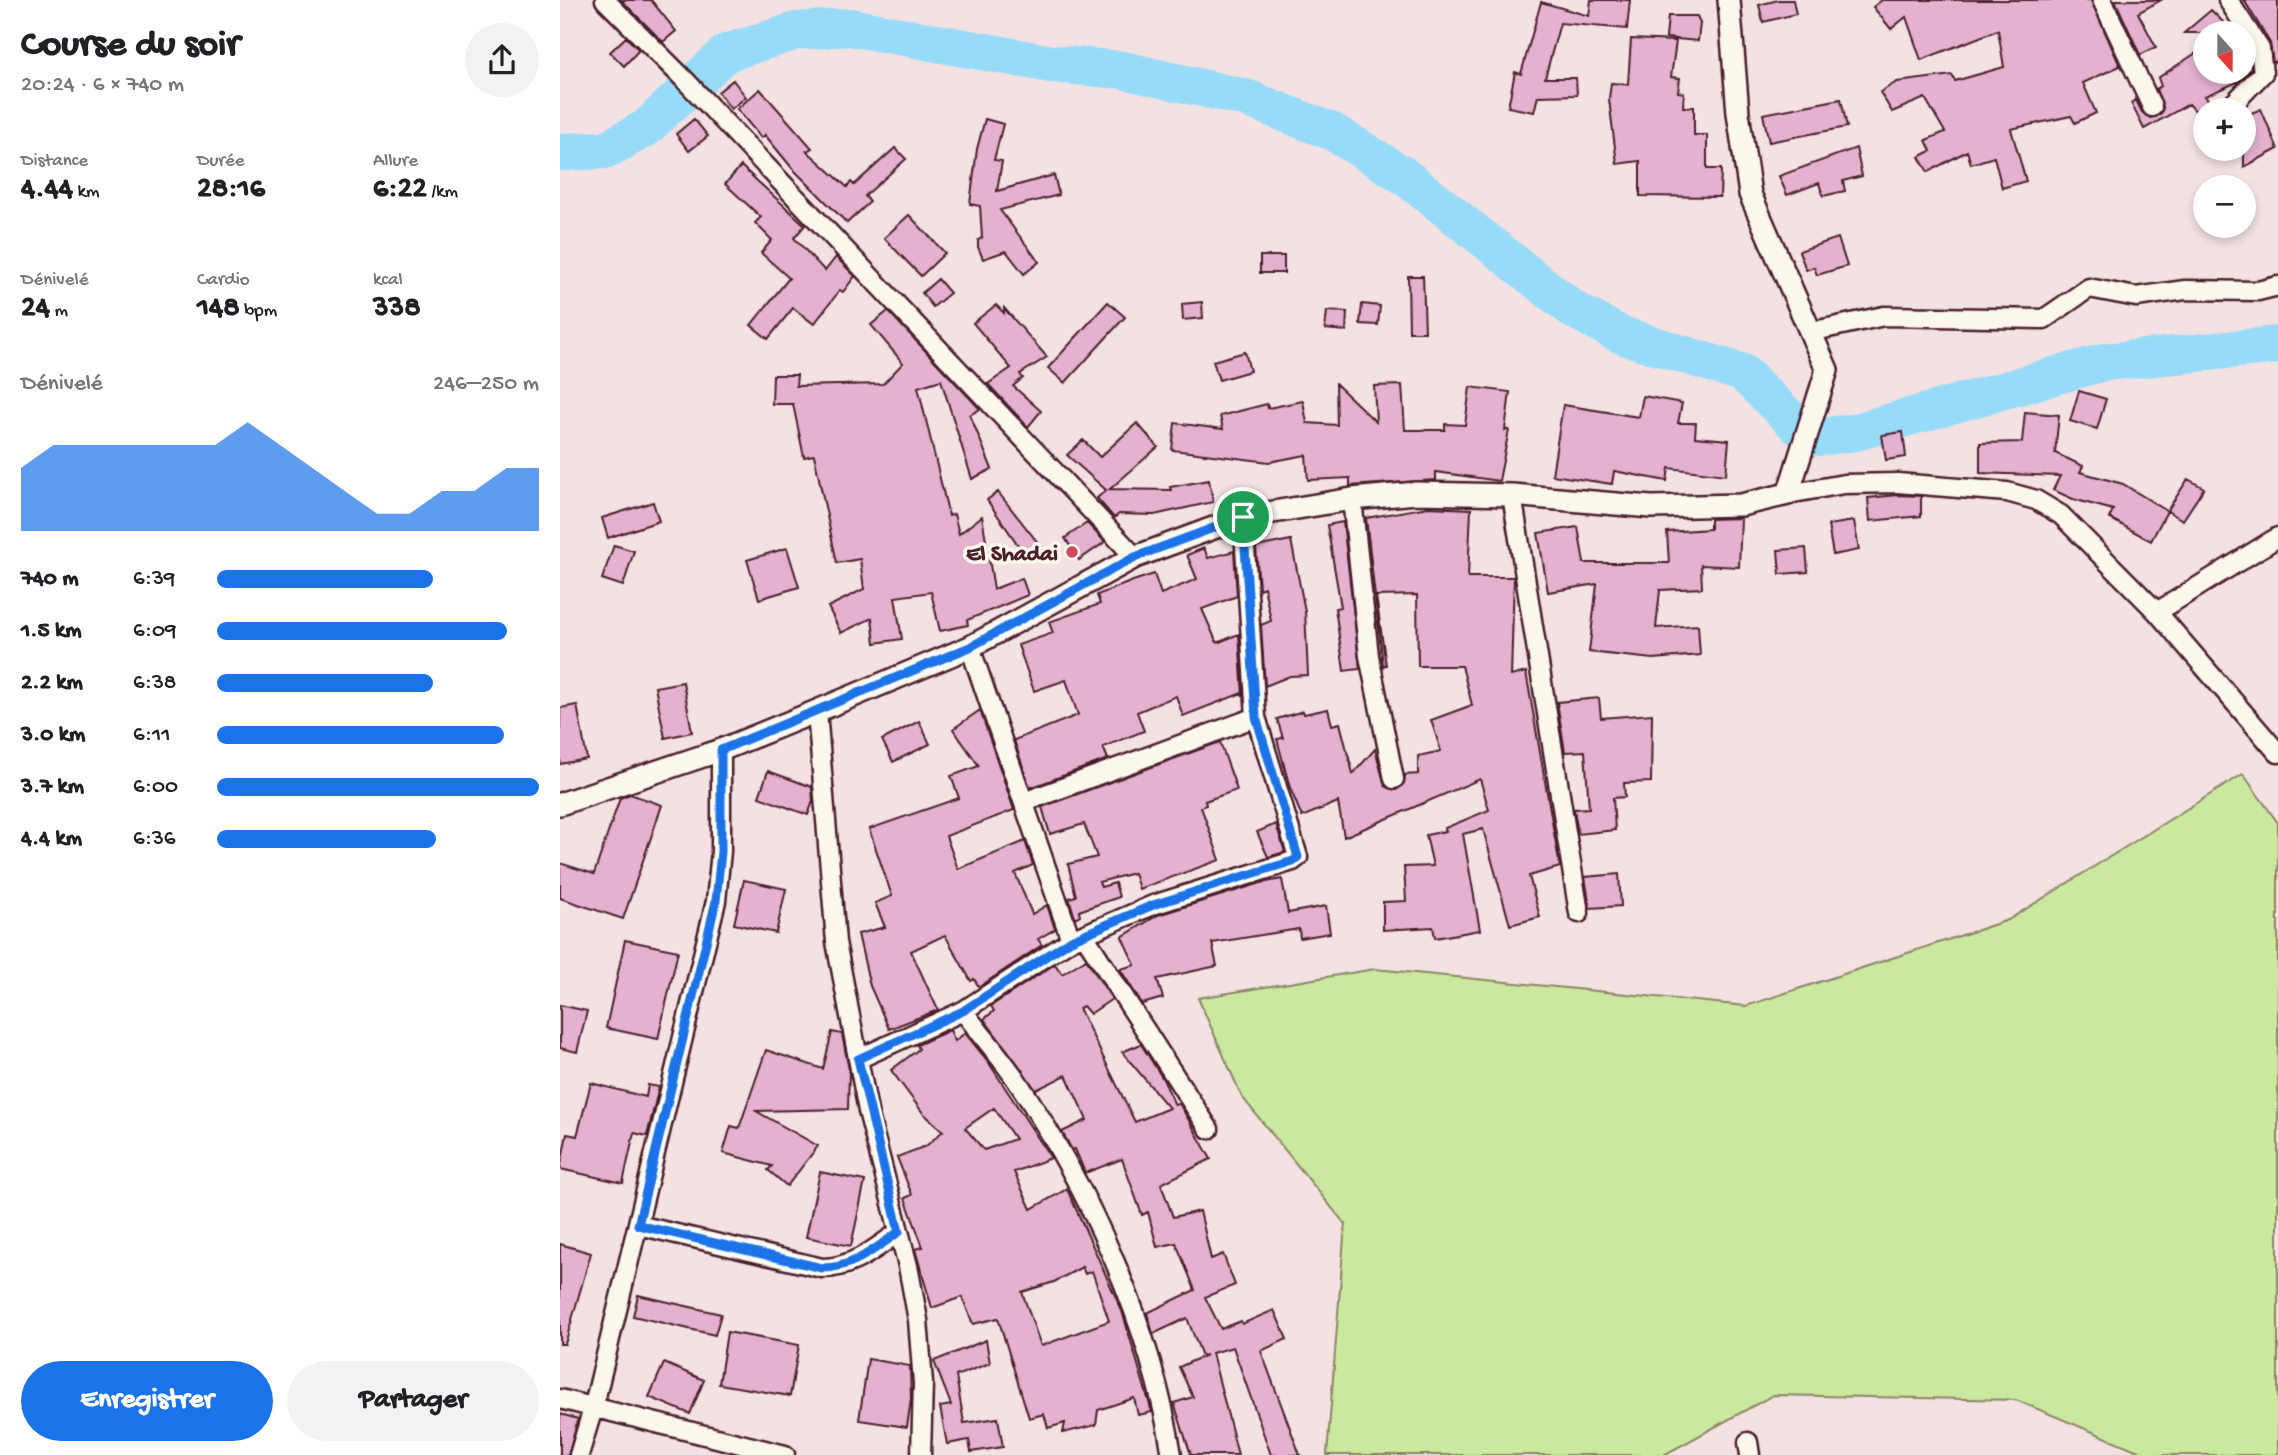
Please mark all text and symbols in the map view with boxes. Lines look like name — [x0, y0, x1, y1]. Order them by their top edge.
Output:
north arrow — [2193, 21, 2256, 84]
map controls — [2193, 21, 2256, 238]
button: share — [465, 23, 539, 97]
text: Course du soir — [21, 24, 240, 68]
text: 20:24 · 6 × 740 m — [21, 72, 184, 99]
button: + — [2193, 98, 2256, 161]
text: Distance — [21, 150, 88, 173]
text: Durée — [197, 150, 245, 173]
text: Allure — [373, 150, 418, 173]
text: 4.44 — [21, 173, 73, 208]
text: 28:16 — [197, 173, 265, 208]
text: 6:22 — [373, 173, 427, 208]
button: − — [2193, 175, 2256, 238]
text: km — [73, 181, 99, 204]
text: /km — [427, 181, 458, 204]
text: Dénivelé — [21, 269, 89, 292]
text: Cardio — [197, 269, 250, 292]
text: kcal — [373, 269, 403, 292]
text: 24 — [21, 292, 50, 327]
text: 148 — [197, 292, 240, 327]
text: 338 — [373, 292, 421, 327]
text: m — [50, 300, 68, 323]
text: bpm — [240, 300, 277, 323]
text: Dénivelé — [21, 371, 103, 398]
text: 246–250 m — [433, 371, 539, 398]
pin — [1213, 487, 1273, 547]
icon: arrive — [1224, 498, 1262, 536]
place label: El Shadai — [966, 542, 1058, 569]
marker: El Shadai — [1064, 544, 1080, 560]
text: 740 m — [21, 566, 79, 593]
text: 6:39 — [133, 566, 175, 593]
text: 1.5 km — [21, 618, 82, 645]
text: 6:09 — [133, 618, 176, 645]
text: 2.2 km — [21, 670, 83, 697]
text: 6:38 — [133, 670, 176, 697]
text: 3.0 km — [21, 722, 85, 749]
text: 6:11 — [133, 722, 170, 749]
text: 3.7 km — [21, 774, 84, 801]
text: 6:00 — [133, 774, 178, 801]
text: 4.4 km — [21, 826, 82, 853]
text: 6:36 — [133, 826, 175, 853]
button: Enregistrer — [21, 1361, 273, 1441]
button: Partager — [287, 1361, 539, 1441]

